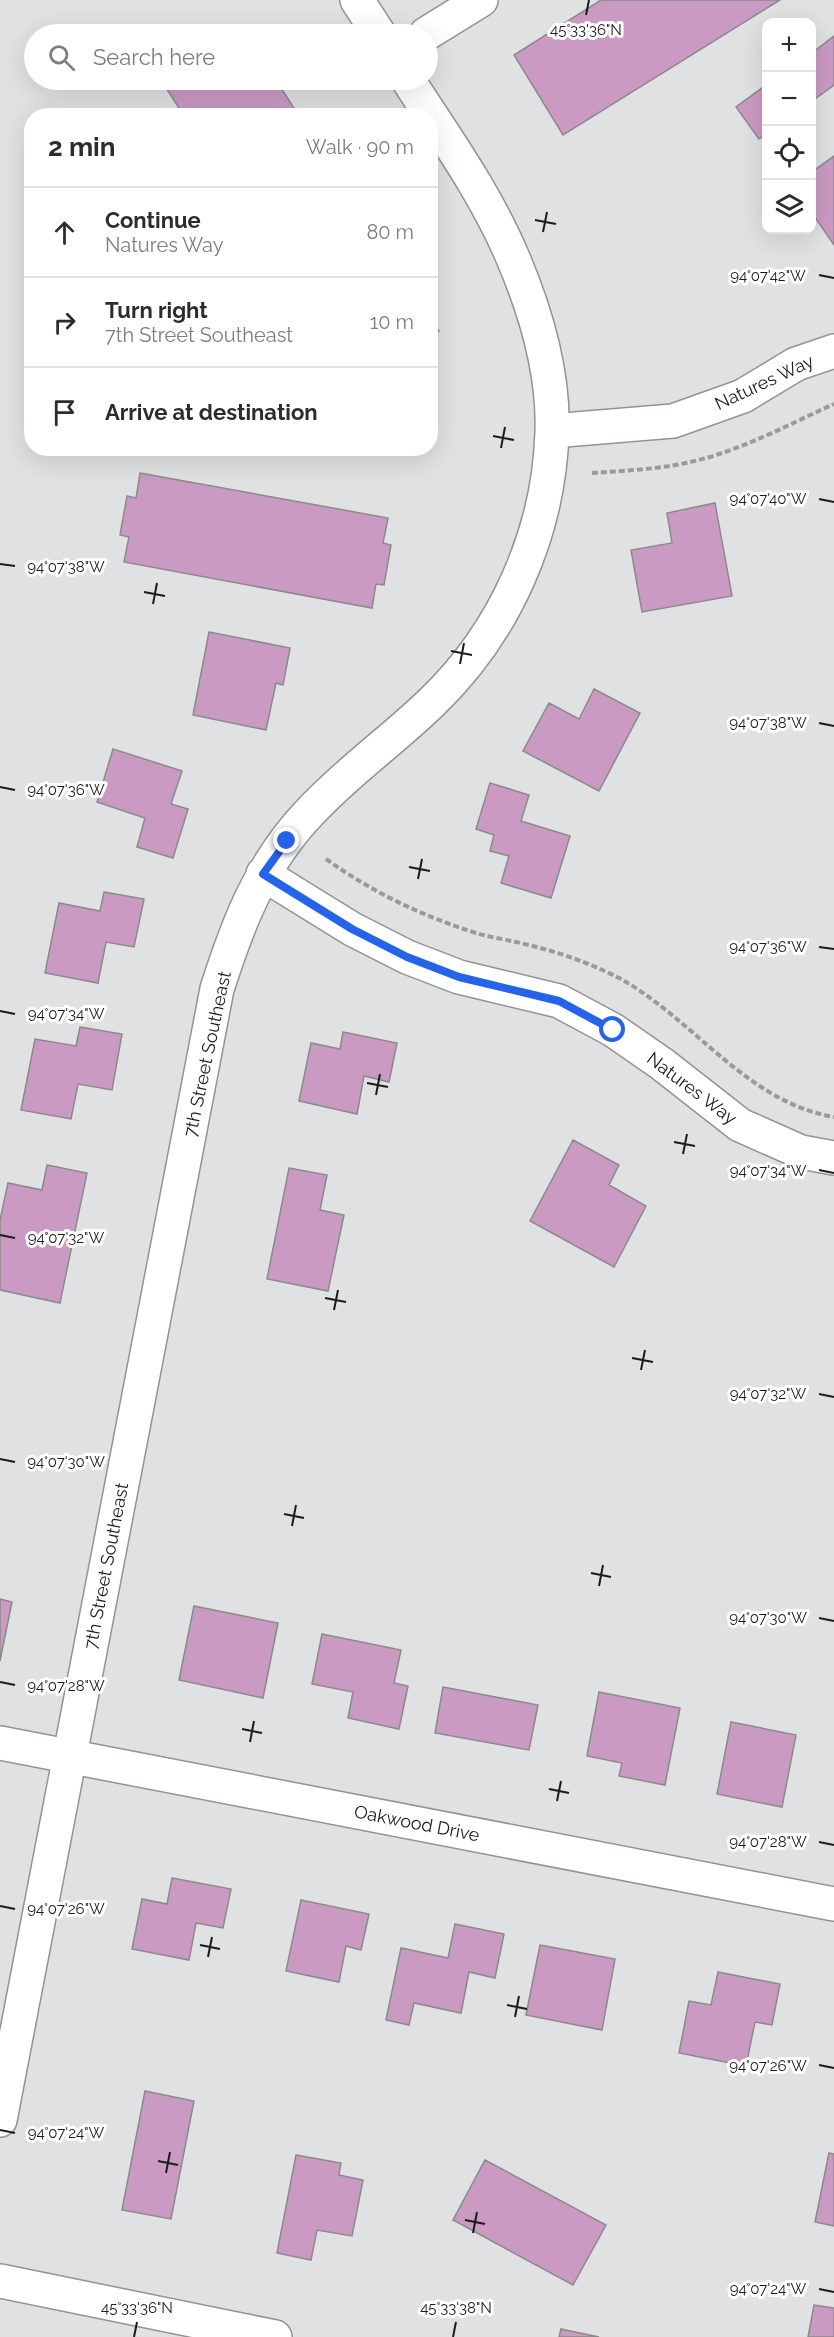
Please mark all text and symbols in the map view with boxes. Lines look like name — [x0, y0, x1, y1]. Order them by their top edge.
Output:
map controls — [762, 18, 816, 234]
button: + — [762, 18, 816, 72]
text: 45°33'36"N — [550, 21, 622, 39]
search box — [24, 24, 438, 90]
icon: search — [45, 41, 78, 74]
text: Search here — [93, 44, 215, 70]
button: − — [762, 72, 816, 126]
button: locate — [762, 126, 816, 180]
text: 2 min — [48, 132, 115, 162]
text: Walk · 90 m — [306, 135, 414, 159]
button: layers — [762, 180, 816, 234]
text: Continue — [105, 207, 201, 233]
icon: ahead — [48, 216, 81, 249]
text: 80 m — [366, 220, 414, 244]
text: Natures Way — [105, 233, 224, 257]
text: 94°07'42"W — [730, 267, 806, 285]
text: Turn right — [105, 297, 208, 323]
icon: right — [48, 306, 81, 339]
text: 10 m — [370, 310, 414, 334]
text: 7th Street Southeast — [105, 323, 293, 347]
street label: Natures Way — [711, 350, 817, 414]
icon: arrive — [48, 396, 81, 429]
text: Arrive at destination — [105, 399, 318, 425]
text: 94°07'40"W — [730, 490, 807, 508]
text: 94°07'38"W — [27, 558, 105, 576]
text: 94°07'38"W — [729, 714, 807, 732]
text: 94°07'36"W — [27, 781, 105, 799]
route end — [273, 827, 299, 853]
text: 94°07'36"W — [729, 938, 807, 956]
street label: 7th Street Southeast — [179, 969, 235, 1139]
text: 94°07'34"W — [28, 1005, 105, 1023]
route start — [599, 1016, 625, 1042]
street label: Natures Way — [643, 1048, 741, 1129]
text: 94°07'34"W — [730, 1162, 807, 1180]
text: 94°07'32"W — [28, 1229, 104, 1247]
text: 94°07'32"W — [730, 1385, 806, 1403]
text: 94°07'30"W — [27, 1453, 105, 1471]
street label: 7th Street Southeast — [80, 1481, 132, 1651]
text: 94°07'30"W — [729, 1609, 807, 1627]
text: 94°07'28"W — [27, 1677, 105, 1695]
street label: Oakwood Drive — [353, 1801, 482, 1846]
text: 94°07'28"W — [729, 1833, 807, 1851]
text: 94°07'26"W — [27, 1900, 105, 1918]
text: 94°07'26"W — [729, 2057, 807, 2075]
text: 94°07'24"W — [28, 2124, 105, 2142]
text: 94°07'24"W — [730, 2280, 807, 2298]
text: 45°33'36"N — [101, 2299, 173, 2317]
text: 45°33'38"N — [420, 2299, 492, 2317]

